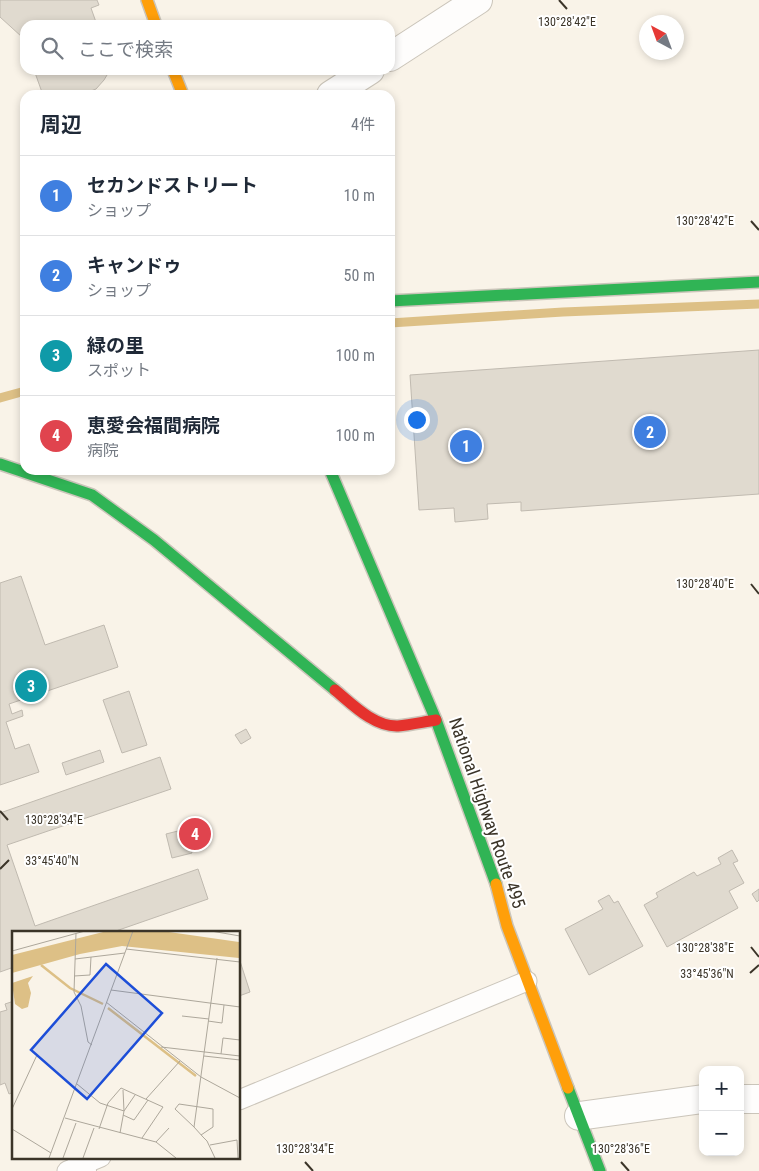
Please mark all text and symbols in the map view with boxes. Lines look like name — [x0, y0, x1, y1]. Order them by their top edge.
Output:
text: 130°28'42"E — [538, 15, 596, 29]
north arrow — [639, 15, 684, 60]
search box — [20, 20, 395, 75]
icon: search — [38, 34, 66, 62]
text: ここで検索 — [78, 38, 173, 61]
text: 周辺 — [40, 113, 82, 137]
text: 4件 — [351, 115, 375, 134]
text: セカンドストリート — [87, 174, 258, 197]
text: 1 — [52, 186, 60, 205]
text: 10 m — [343, 186, 375, 205]
text: ショップ — [87, 201, 151, 220]
text: 130°28'42"E — [676, 214, 734, 228]
text: キャンドゥ — [87, 254, 182, 277]
text: 2 — [52, 266, 60, 285]
text: 50 m — [343, 266, 375, 285]
text: ショップ — [87, 281, 151, 300]
text: 緑の里 — [87, 334, 144, 357]
text: 3 — [52, 346, 60, 365]
text: 100 m — [336, 346, 375, 365]
text: スポット — [87, 361, 151, 380]
your location — [404, 407, 430, 433]
pin: 2 — [634, 413, 666, 451]
text: 恵愛会福間病院 — [87, 414, 220, 437]
text: 4 — [52, 426, 60, 445]
text: 100 m — [336, 426, 375, 445]
pin: 1 — [450, 427, 482, 465]
text: 病院 — [87, 441, 119, 460]
text: 130°28'40"E — [676, 577, 734, 591]
pin: 3 — [15, 667, 47, 705]
street label: National Highway Route 495 — [445, 715, 530, 911]
text: 130°28'34"E — [25, 813, 83, 827]
pin: 4 — [179, 815, 211, 853]
text: 33°45'40"N — [25, 854, 79, 868]
inset map — [12, 931, 240, 1158]
text: 130°28'38"E — [676, 941, 734, 955]
text: 33°45'36"N — [680, 967, 734, 981]
map controls — [699, 1066, 744, 1156]
button: + — [699, 1066, 744, 1111]
button: − — [699, 1111, 744, 1156]
text: 130°28'34"E — [276, 1142, 334, 1156]
text: 130°28'36"E — [592, 1142, 650, 1156]

